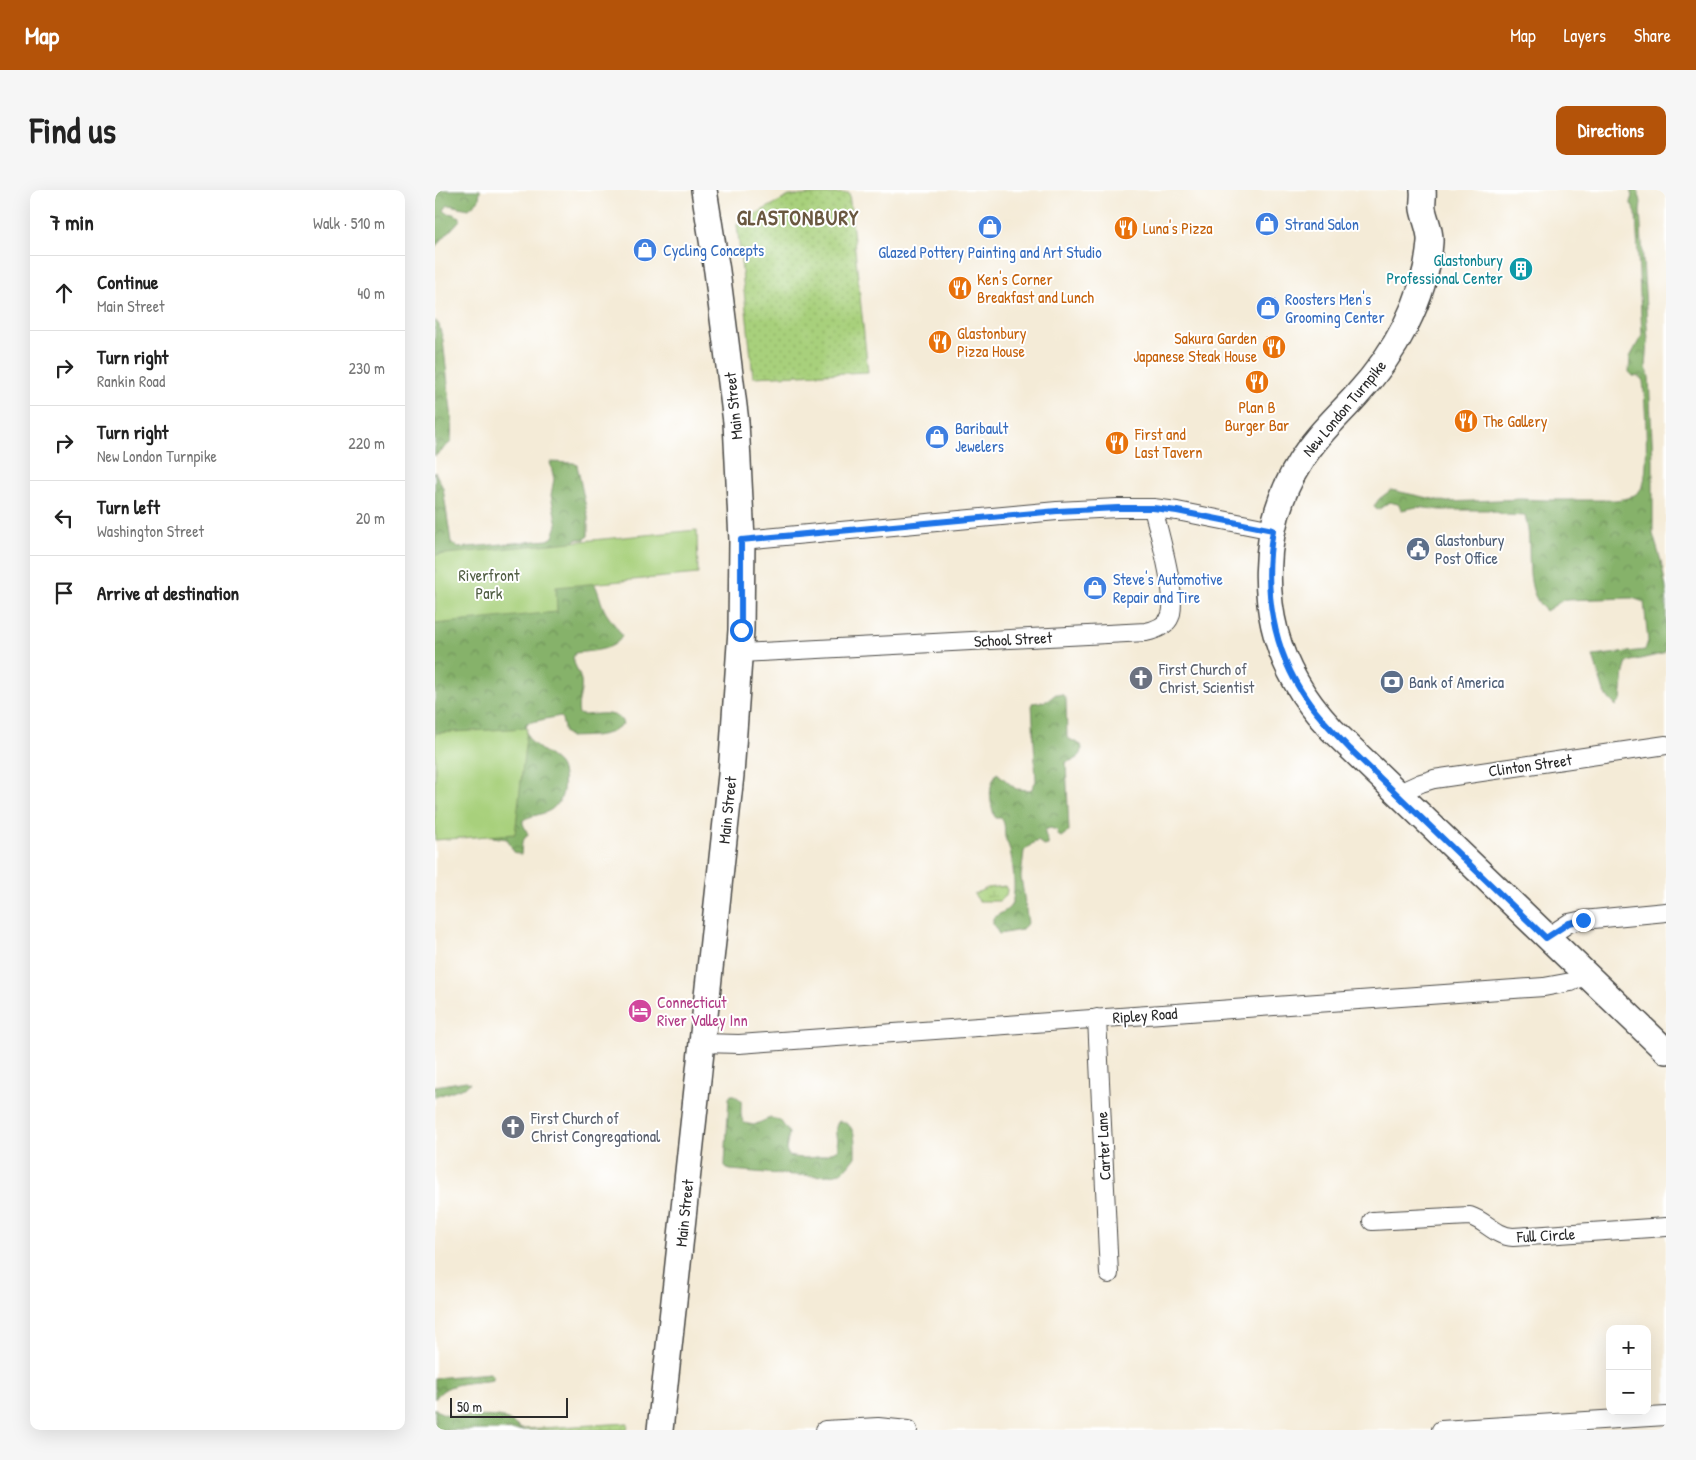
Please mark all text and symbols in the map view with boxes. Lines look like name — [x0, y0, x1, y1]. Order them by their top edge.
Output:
text: Map — [25, 19, 59, 51]
text: Map — [1510, 23, 1536, 48]
text: Layers — [1564, 23, 1606, 48]
text: Share — [1634, 23, 1671, 48]
button: Directions — [1556, 106, 1666, 155]
text: Find us — [30, 107, 116, 154]
district label: GLASTONBURY — [737, 203, 859, 232]
text: 7 min — [50, 208, 94, 237]
shop icon: Strand Salon — [1254, 211, 1280, 237]
text: Walk · 510 m — [313, 212, 385, 234]
place label: Strand Salon — [1285, 213, 1359, 235]
shop icon: Glazed Pottery Painting and Art Studio — [977, 214, 1003, 240]
restaurant icon: Luna's Pizza — [1113, 215, 1139, 241]
place label: Luna's Pizza — [1143, 217, 1213, 239]
shop icon: Cycling Concepts — [632, 237, 658, 263]
place label: Cycling Concepts — [663, 239, 764, 261]
place label: Glazed Pottery Painting and Art Studio — [878, 241, 1102, 263]
place label: Glastonbury Professional Center — [1386, 249, 1503, 289]
building icon: Glastonbury Professional Center — [1508, 256, 1534, 282]
place label: Ken's Corner Breakfast and Lunch — [977, 268, 1094, 308]
text: Continue — [97, 269, 158, 295]
restaurant icon: Ken's Corner Breakfast and Lunch — [947, 275, 973, 301]
icon: ahead — [50, 279, 78, 307]
text: 40 m — [357, 282, 385, 304]
place label: Roosters Men's Grooming Center — [1285, 288, 1385, 328]
text: Main Street — [97, 295, 165, 317]
shop icon: Roosters Men's Grooming Center — [1255, 295, 1281, 321]
place label: Glastonbury Pizza House — [957, 322, 1027, 362]
place label: Sakura Garden Japanese Steak House — [1133, 327, 1258, 367]
restaurant icon: Glastonbury Pizza House — [927, 329, 953, 355]
restaurant icon: Sakura Garden Japanese Steak House — [1261, 334, 1287, 360]
text: Turn right — [97, 344, 168, 370]
icon: right — [50, 354, 78, 382]
street label: New London Turnpike — [1297, 355, 1391, 461]
text: 230 m — [349, 357, 385, 379]
restaurant icon: Plan B Burger Bar — [1244, 369, 1270, 395]
text: Rankin Road — [97, 370, 165, 392]
street label: Main Street — [718, 371, 747, 441]
place label: Plan B Burger Bar — [1225, 396, 1289, 436]
restaurant icon: The Gallery — [1453, 408, 1479, 434]
place label: The Gallery — [1483, 410, 1548, 432]
place label: Baribault Jewelers — [955, 417, 1009, 457]
text: Turn right — [97, 419, 168, 445]
place label: First and Last Tavern — [1134, 423, 1203, 463]
shop icon: Baribault Jewelers — [924, 424, 950, 450]
icon: right — [50, 429, 78, 457]
restaurant icon: First and Last Tavern — [1104, 430, 1130, 456]
text: 220 m — [348, 432, 385, 454]
text: New London Turnpike — [97, 445, 217, 467]
text: Turn left — [97, 494, 160, 520]
icon: left — [50, 504, 78, 532]
text: 20 m — [356, 507, 385, 529]
text: Washington Street — [97, 520, 204, 542]
place label: Glastonbury Post Office — [1435, 529, 1505, 569]
public building icon: Glastonbury Post Office — [1405, 536, 1431, 562]
park label: Riverfront Park — [459, 564, 520, 604]
place label: Steve's Automotive Repair and Tire — [1113, 568, 1223, 608]
shop icon: Steve's Automotive Repair and Tire — [1082, 575, 1108, 601]
icon: arrive — [50, 579, 78, 607]
text: Arrive at destination — [97, 580, 239, 606]
route start — [730, 619, 753, 642]
street label: School Street — [973, 626, 1053, 652]
place label: First Church of Christ, Scientist — [1158, 658, 1255, 698]
church icon: First Church of Christ, Scientist — [1128, 665, 1154, 691]
bank icon: Bank of America — [1379, 669, 1405, 695]
place label: Bank of America — [1409, 671, 1504, 693]
street label: Clinton Street — [1487, 748, 1574, 782]
street label: Main Street — [713, 775, 742, 845]
route end — [1572, 909, 1595, 932]
place label: Connecticut River Valley Inn — [657, 991, 748, 1031]
hotel icon: Connecticut River Valley Inn — [627, 998, 653, 1024]
street label: Ripley Road — [1112, 1002, 1178, 1028]
place label: First Church of Christ Congregational — [530, 1107, 661, 1147]
street label: Carter Lane — [1090, 1110, 1116, 1181]
church icon: First Church of Christ Congregational — [500, 1114, 526, 1140]
street label: Main Street — [670, 1178, 699, 1248]
street label: Full Circle — [1515, 1222, 1576, 1248]
map controls — [1606, 1325, 1651, 1415]
button: + — [1606, 1325, 1651, 1370]
button: − — [1606, 1370, 1651, 1415]
scale bar — [450, 1395, 567, 1418]
text: 50 m — [457, 1397, 482, 1416]

